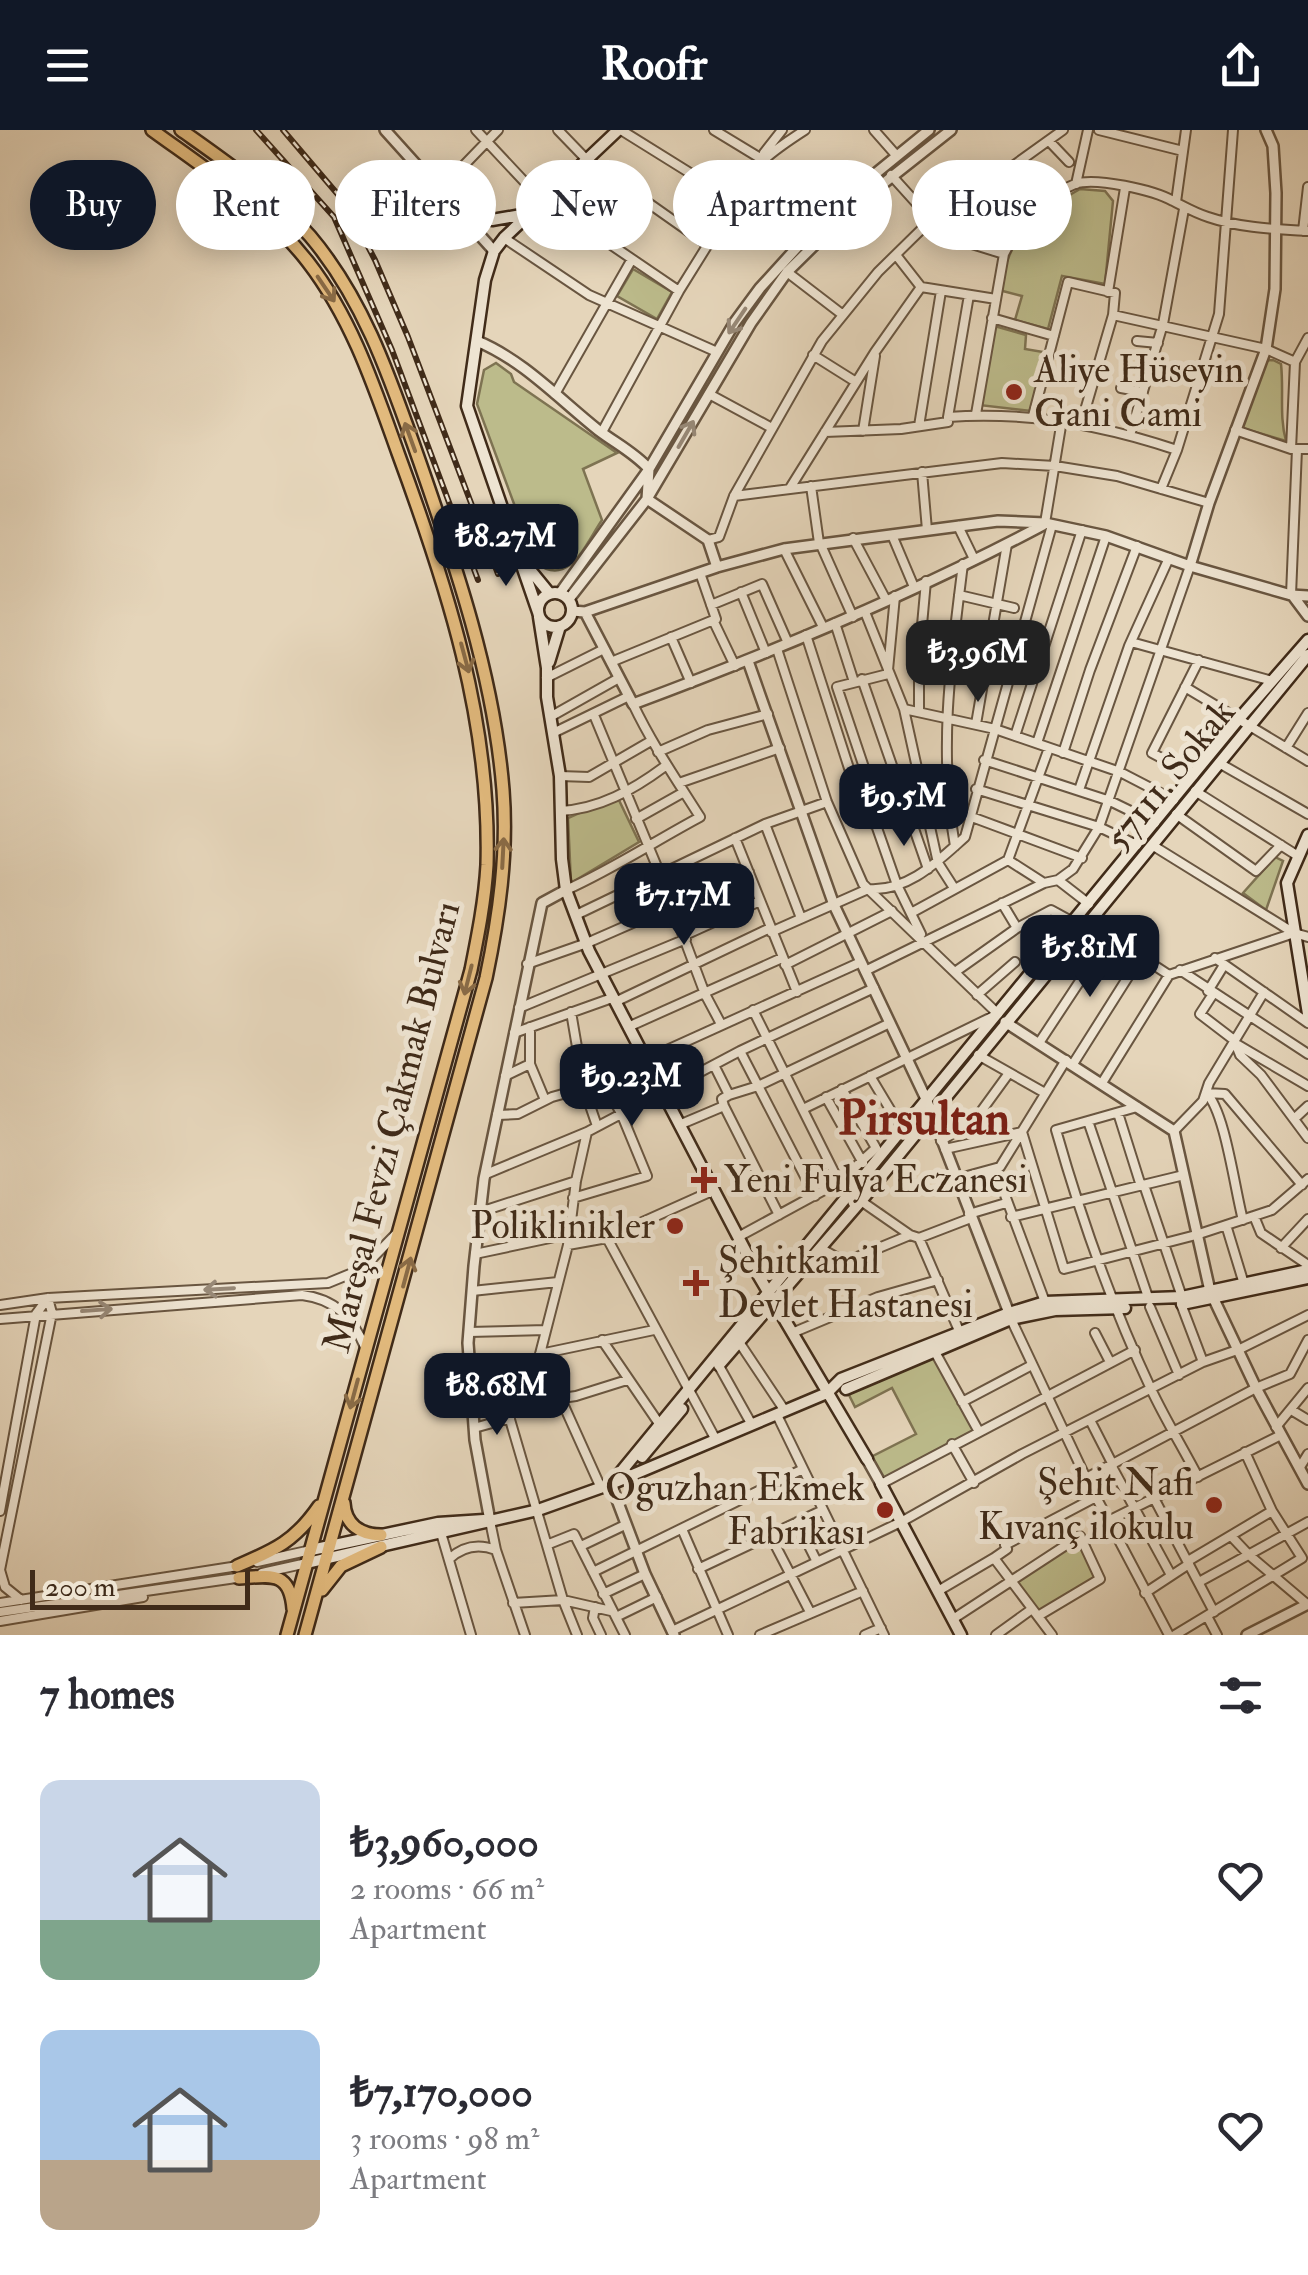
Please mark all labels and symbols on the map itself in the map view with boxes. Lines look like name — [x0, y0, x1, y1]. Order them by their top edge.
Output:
one-way arrow — [315, 275, 336, 303]
one-way arrow — [727, 306, 748, 334]
place label: Aliye Hüseyin Gani Cami — [1033, 346, 1244, 438]
marker: Aliye Hüseyin Gani Cami — [1003, 381, 1025, 403]
one-way arrow — [676, 420, 696, 449]
one-way arrow — [400, 422, 418, 453]
pin: ₺8.27M — [425, 504, 587, 589]
pin: ₺3.96M — [897, 620, 1059, 705]
one-way arrow — [456, 642, 475, 673]
street label: 57111. Sokak — [1094, 689, 1246, 861]
pin: ₺9.5M — [834, 764, 974, 849]
one-way arrow — [494, 838, 513, 870]
pin: ₺7.17M — [603, 863, 765, 948]
street label: Mareşal Fevzi Çakmak Bulvarı — [313, 897, 471, 1357]
pin: ₺5.81M — [1009, 915, 1171, 1000]
one-way arrow — [458, 963, 477, 995]
pin: ₺9.23M — [551, 1044, 713, 1129]
district label: Pirsultan — [838, 1089, 1010, 1149]
place label: Yeni Fulya Eczanesi — [724, 1156, 1028, 1204]
marker: Yeni Fulya Eczanesi — [693, 1169, 715, 1191]
place label: Poliklinikler — [470, 1202, 655, 1250]
marker: Poliklinikler — [664, 1215, 686, 1237]
place label: Şehitkamil Devlet Hastanesi — [718, 1237, 973, 1329]
one-way arrow — [398, 1256, 417, 1288]
marker: Şehitkamil Devlet Hastanesi — [683, 1270, 709, 1296]
one-way arrow — [204, 1280, 236, 1299]
one-way arrow — [80, 1300, 113, 1319]
pin: ₺8.68M — [416, 1353, 578, 1438]
one-way arrow — [344, 1378, 362, 1409]
place label: Şehit Nafi Kıvanç ilokulu — [978, 1459, 1194, 1551]
place label: Oguzhan Ekmek Fabrikası — [605, 1464, 865, 1556]
marker: Şehit Nafi Kıvanç ilokulu — [1203, 1494, 1225, 1516]
marker: Oguzhan Ekmek Fabrikası — [874, 1499, 896, 1521]
scale bar — [30, 1565, 250, 1610]

